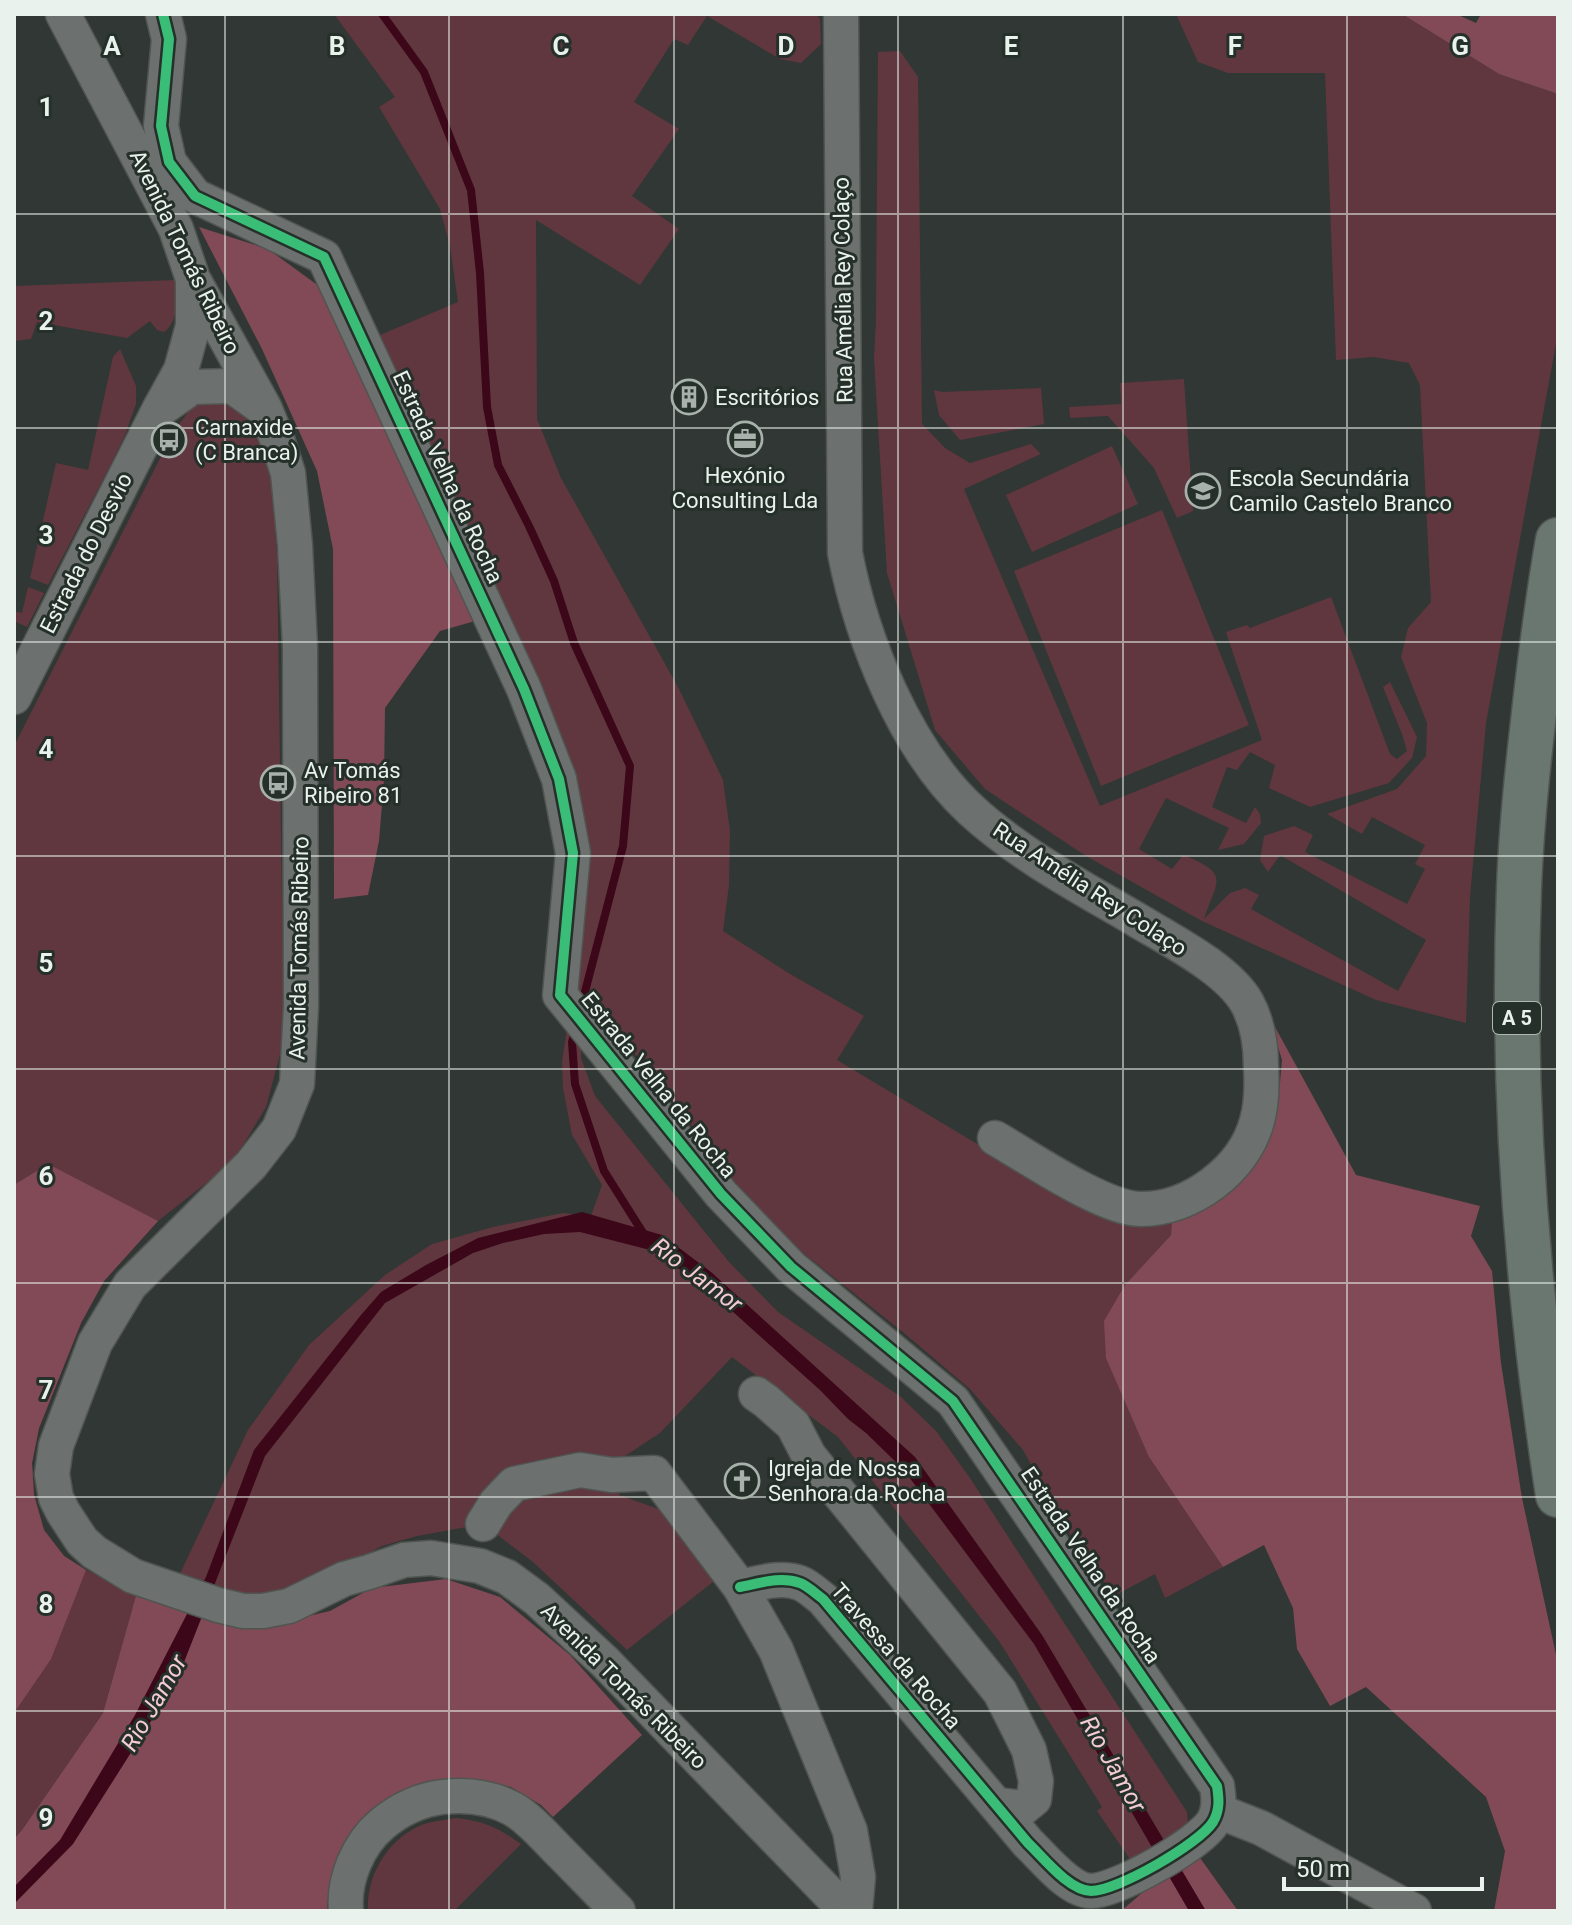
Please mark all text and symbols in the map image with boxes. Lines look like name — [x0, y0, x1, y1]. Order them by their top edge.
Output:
text: A — [103, 31, 121, 61]
text: B — [329, 31, 345, 61]
text: C — [552, 31, 570, 61]
text: D — [778, 31, 794, 61]
text: E — [1004, 31, 1019, 61]
text: F — [1228, 31, 1242, 61]
text: G — [1451, 31, 1469, 61]
text: 1 — [39, 92, 53, 122]
street label: Avenida Tomás Ribeiro — [125, 146, 245, 358]
street label: Rua Amélia Rey Colaço — [829, 177, 857, 403]
text: 2 — [39, 306, 53, 336]
street label: Estrada Velha da Rocha — [388, 367, 508, 587]
building icon: Escritórios — [670, 378, 708, 416]
place label: Escritórios — [715, 385, 819, 410]
place label: Carnaxide (C Branca) — [195, 415, 298, 466]
office icon: Hexónio Consulting Lda — [726, 420, 764, 458]
bus stop icon: Carnaxide (C Branca) — [150, 421, 188, 459]
place label: Hexónio Consulting Lda — [672, 463, 818, 513]
place label: Escola Secundária Camilo Castelo Branco — [1229, 466, 1452, 516]
street label: Estrada do Desvio — [35, 469, 137, 637]
school or university icon: Escola Secundária Camilo Castelo Branco — [1184, 472, 1222, 510]
text: 3 — [39, 520, 53, 550]
text: 4 — [39, 734, 54, 764]
place label: Av Tomás Ribeiro 81 — [304, 758, 402, 808]
bus stop icon: Av Tomás Ribeiro 81 — [259, 764, 297, 802]
street label: Rua Amélia Rey Colaço — [989, 817, 1191, 961]
street label: Avenida Tomás Ribeiro — [285, 836, 313, 1060]
text: 5 — [39, 948, 53, 978]
street label: Estrada Velha da Rocha — [576, 987, 742, 1183]
road number: A 5 — [1493, 1002, 1541, 1034]
text: 6 — [39, 1161, 54, 1191]
water label: Rio Jamor — [646, 1232, 749, 1319]
text: 7 — [39, 1375, 53, 1405]
place label: Igreja de Nossa Senhora da Rocha — [768, 1456, 946, 1506]
church icon: Igreja de Nossa Senhora da Rocha — [723, 1462, 761, 1500]
street label: Estrada Velha da Rocha — [1016, 1462, 1166, 1668]
street label: Travessa da Rocha — [826, 1578, 966, 1734]
text: 8 — [39, 1589, 53, 1619]
street label: Avenida Tomás Ribeiro — [536, 1598, 712, 1774]
water label: Rio Jamor — [115, 1649, 193, 1756]
water label: Rio Jamor — [1074, 1711, 1152, 1818]
text: 9 — [39, 1803, 53, 1833]
scale bar — [1284, 1841, 1482, 1891]
text: 50 m — [1296, 1855, 1350, 1883]

